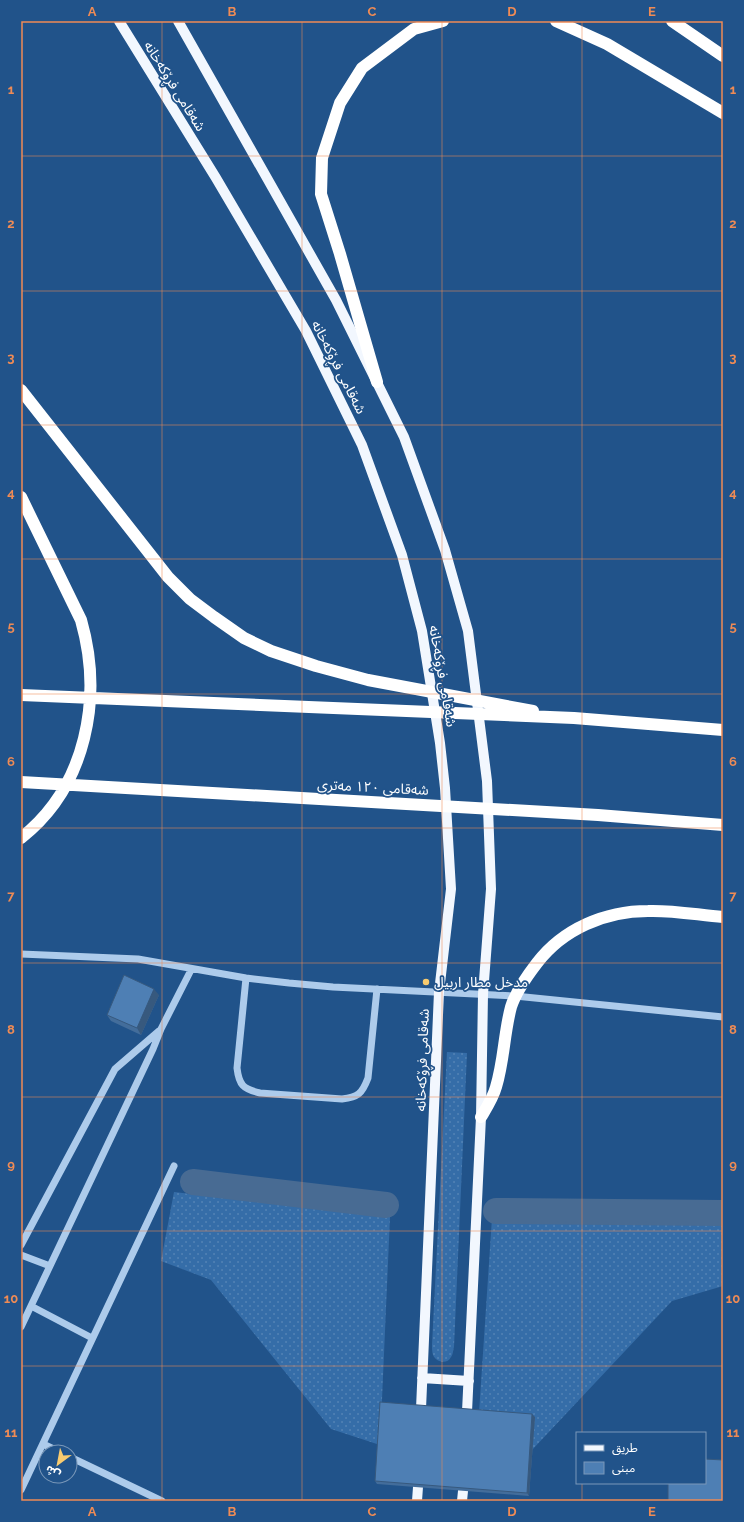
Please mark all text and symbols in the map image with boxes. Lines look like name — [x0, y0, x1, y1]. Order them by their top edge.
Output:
text: A — [88, 4, 97, 19]
text: B — [228, 4, 237, 19]
text: C — [368, 4, 377, 19]
text: D — [507, 4, 517, 19]
text: E — [648, 4, 656, 19]
street label: شەقامی فڕۆکەخانە — [138, 38, 209, 136]
text: 1 — [8, 82, 15, 97]
text: 1 — [730, 82, 737, 97]
text: 2 — [7, 216, 15, 231]
text: 2 — [729, 216, 737, 231]
street label: شەقامی فڕۆکەخانە — [305, 318, 369, 418]
text: 3 — [7, 350, 15, 365]
text: 3 — [729, 350, 737, 365]
text: 4 — [7, 485, 15, 500]
text: 4 — [729, 485, 737, 500]
text: 5 — [7, 619, 15, 634]
text: 5 — [729, 619, 737, 634]
street label: شەقامی فڕۆکەخانە — [422, 624, 460, 729]
text: 6 — [7, 754, 15, 769]
text: 6 — [729, 754, 737, 769]
street label: شەقامی ١٢٠ مەتری — [317, 776, 429, 799]
text: 7 — [7, 888, 15, 903]
text: 7 — [729, 888, 737, 903]
place label: مدخل مطار اربيل — [434, 974, 528, 991]
marker: مدخل مطار اربيل — [421, 977, 431, 987]
street label: شەقامی فڕۆکەخانە — [412, 1008, 436, 1112]
text: 8 — [7, 1022, 15, 1037]
text: 8 — [729, 1022, 737, 1037]
text: 9 — [7, 1157, 15, 1172]
text: 9 — [729, 1157, 737, 1172]
text: 10 — [4, 1291, 18, 1306]
text: 10 — [726, 1291, 740, 1306]
text: 11 — [5, 1425, 18, 1440]
text: 11 — [727, 1425, 740, 1440]
legend — [576, 1432, 706, 1484]
text: طريق — [612, 1441, 638, 1456]
north arrow — [38, 1444, 78, 1484]
text: مبنى — [612, 1461, 635, 1475]
text: ش — [43, 1463, 63, 1482]
text: A — [88, 1504, 97, 1519]
text: B — [228, 1504, 237, 1519]
text: C — [368, 1504, 377, 1519]
text: D — [507, 1504, 517, 1519]
text: E — [648, 1504, 656, 1519]

